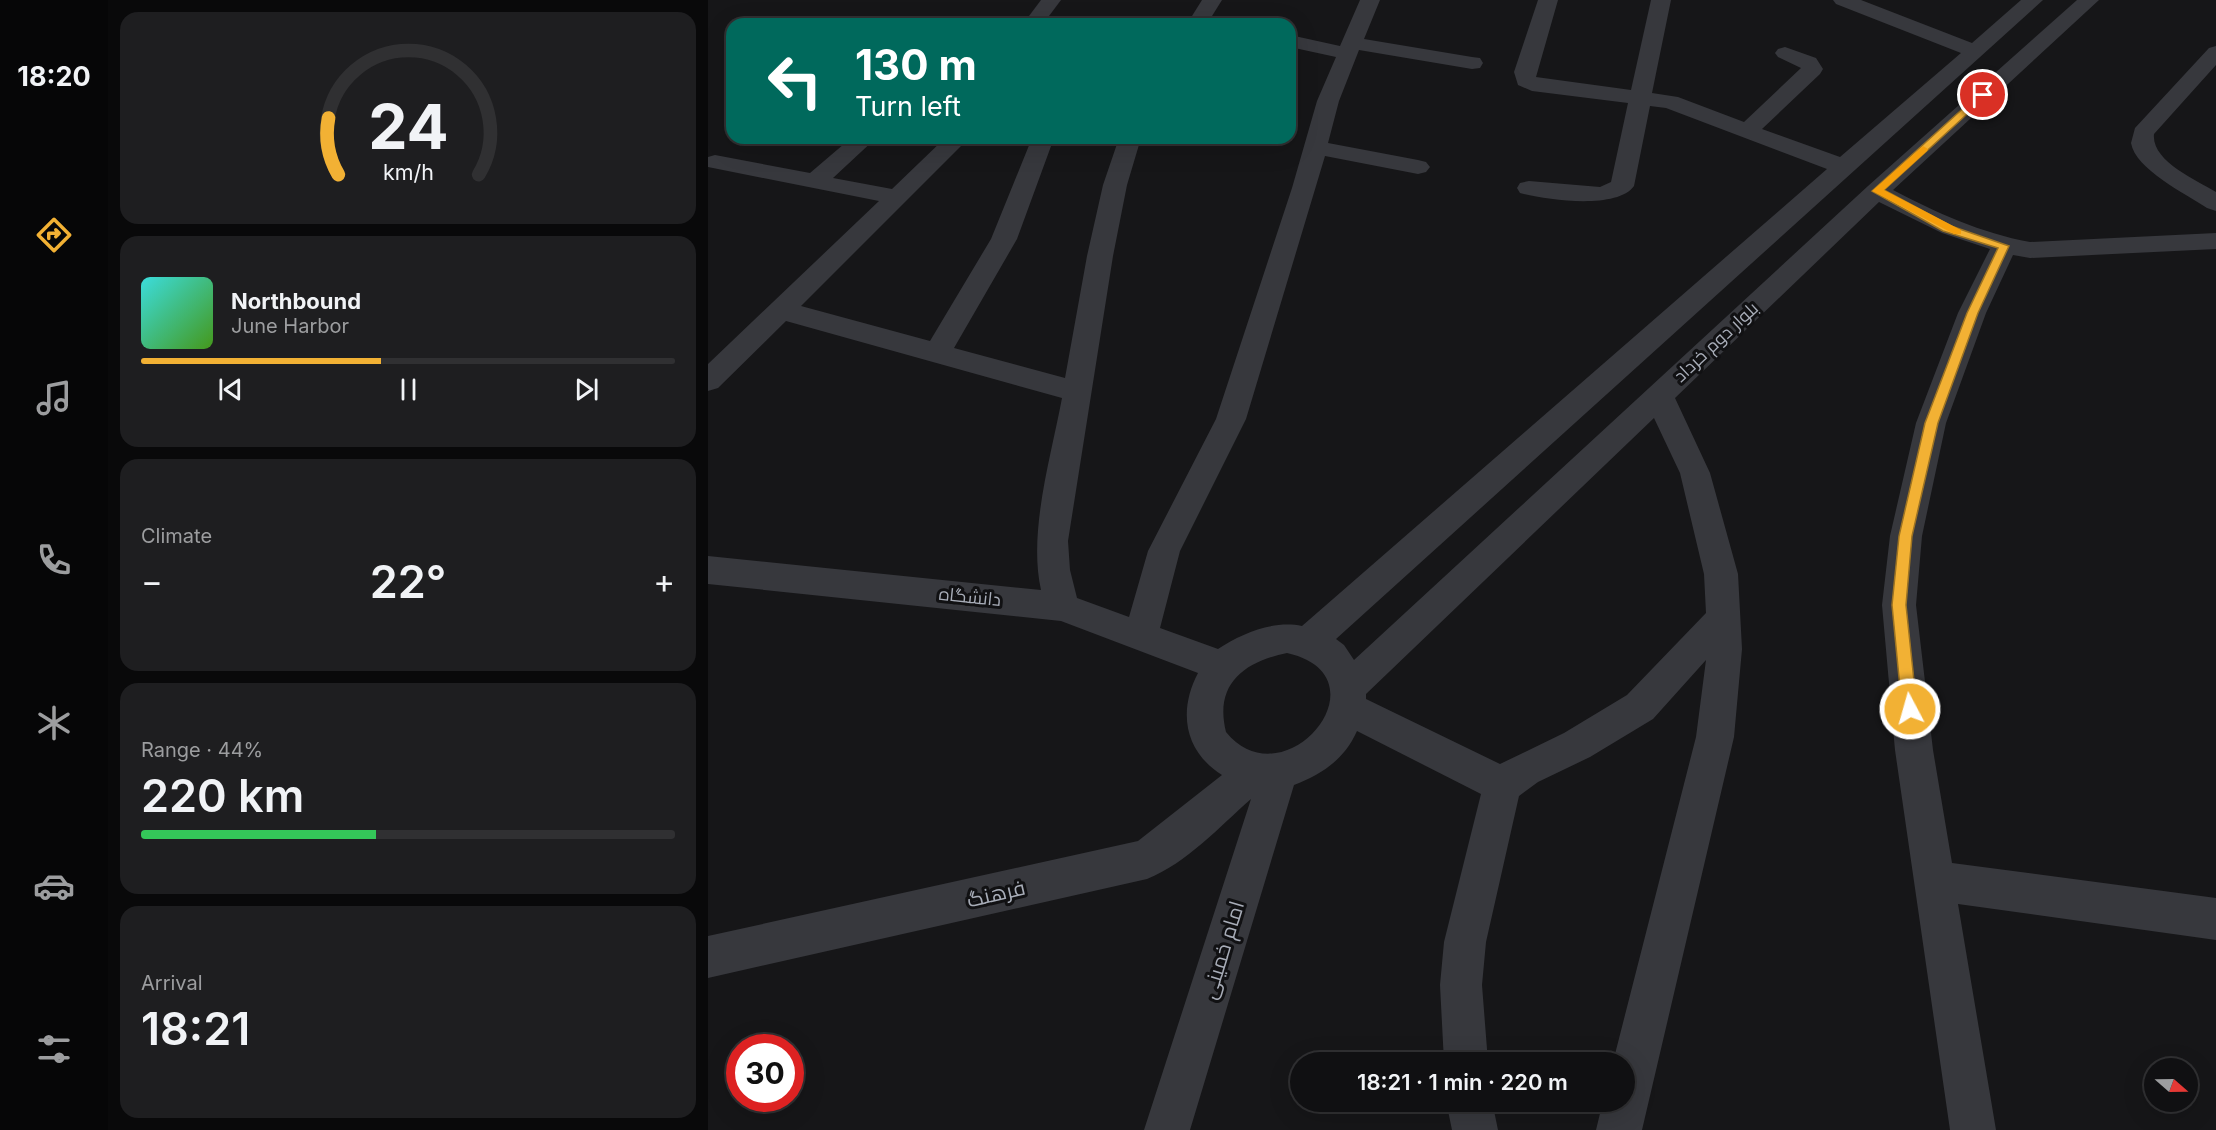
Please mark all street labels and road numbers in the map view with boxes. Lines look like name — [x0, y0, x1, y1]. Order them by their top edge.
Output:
street label: بلوار دوم خرداد — [1669, 297, 1764, 388]
street label: دانشگاه — [938, 583, 1002, 610]
street label: فرهنگ — [964, 875, 1027, 912]
street label: امام خمینی — [1196, 898, 1251, 1002]

